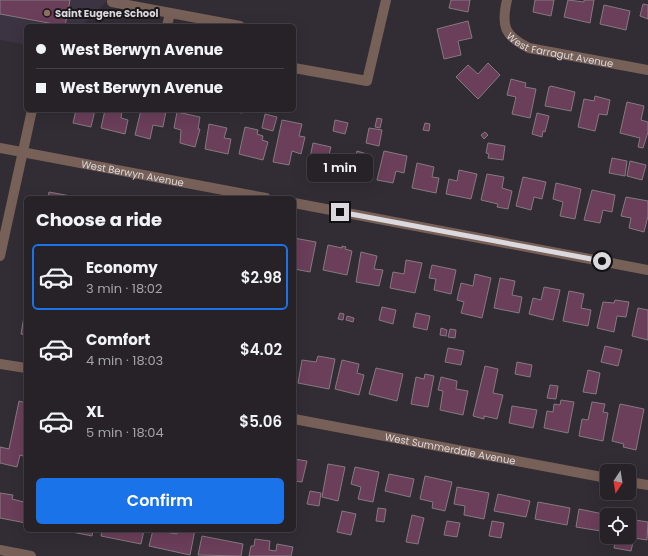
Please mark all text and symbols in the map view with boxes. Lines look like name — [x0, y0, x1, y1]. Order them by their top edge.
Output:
place label: Saint Eugene School — [55, 6, 159, 21]
marker: Saint Eugene School — [42, 8, 52, 18]
street label: West Farragut Avenue — [503, 28, 615, 71]
text: West Berwyn Avenue — [60, 39, 223, 60]
text: West Berwyn Avenue — [60, 77, 223, 98]
callout: 1 min — [307, 154, 373, 182]
street label: West Berwyn Avenue — [80, 156, 185, 190]
text: 1 min — [323, 158, 357, 177]
route end — [331, 203, 349, 221]
text: Choose a ride — [36, 207, 162, 232]
route start — [593, 252, 611, 270]
text: Economy — [86, 257, 158, 278]
icon: car — [38, 259, 74, 295]
text: $2.98 — [241, 267, 282, 288]
text: 3 min · 18:02 — [86, 279, 163, 298]
text: Comfort — [86, 329, 150, 350]
icon: car — [38, 331, 74, 367]
text: $4.02 — [240, 339, 282, 360]
text: 4 min · 18:03 — [86, 351, 163, 370]
text: XL — [86, 401, 104, 422]
icon: car — [38, 403, 74, 439]
text: $5.06 — [239, 411, 282, 432]
text: 5 min · 18:04 — [86, 423, 164, 442]
street label: West Summerdale Avenue — [384, 429, 517, 468]
north arrow — [600, 464, 636, 500]
map controls — [600, 464, 636, 544]
button: Confirm — [36, 478, 284, 524]
button: locate — [600, 508, 636, 544]

